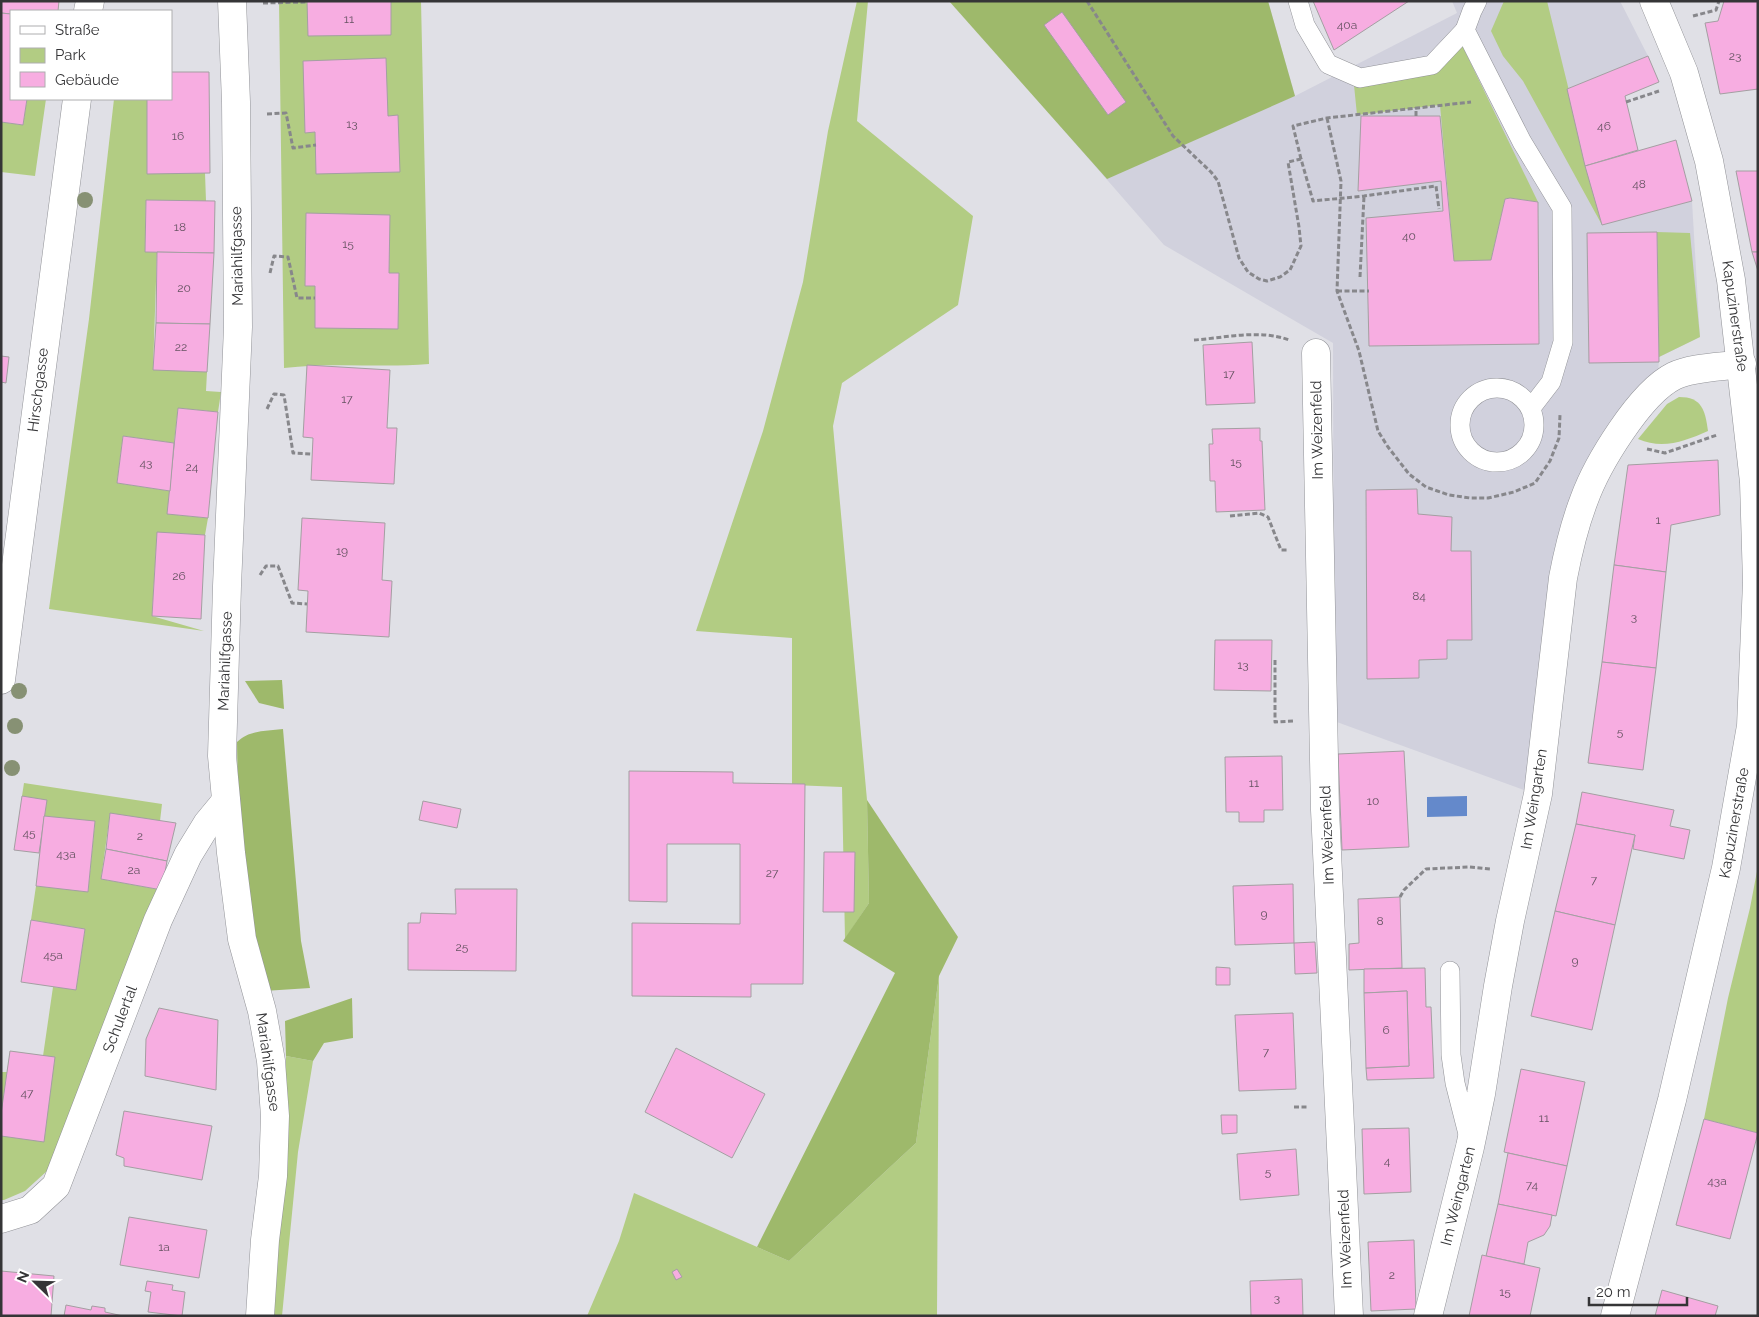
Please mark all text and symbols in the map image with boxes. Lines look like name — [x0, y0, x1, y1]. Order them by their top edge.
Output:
legend — [10, 10, 172, 100]
house number: 11 — [344, 12, 354, 26]
house number: 40a — [1337, 18, 1357, 32]
text: Straße — [55, 21, 100, 39]
text: Park — [55, 46, 86, 64]
house number: 23 — [1729, 49, 1741, 63]
text: Gebäude — [55, 71, 119, 89]
house number: 13 — [346, 117, 358, 131]
house number: 46 — [1597, 119, 1611, 133]
house number: 16 — [172, 129, 184, 143]
house number: 48 — [1632, 177, 1646, 191]
street label: Mariahilfgasse — [227, 206, 247, 306]
house number: 18 — [174, 220, 186, 234]
house number: 40 — [1402, 229, 1416, 243]
house number: 15 — [342, 237, 354, 251]
street label: Kapuzinerstraße — [1718, 259, 1752, 373]
house number: 20 — [177, 281, 191, 295]
house number: 22 — [175, 340, 187, 354]
street label: Hirschgasse — [24, 347, 52, 433]
house number: 17 — [1223, 367, 1235, 381]
street label: Im Weizenfeld — [1307, 380, 1327, 480]
house number: 17 — [341, 392, 353, 406]
house number: 15 — [1230, 455, 1242, 469]
house number: 43 — [140, 456, 152, 470]
house number: 24 — [186, 460, 199, 474]
house number: 1 — [1655, 513, 1661, 527]
house number: 19 — [336, 544, 348, 558]
house number: 26 — [172, 569, 186, 583]
house number: 84 — [1412, 589, 1426, 603]
house number: 3 — [1631, 610, 1637, 624]
street label: Mariahilfgasse — [214, 611, 236, 711]
house number: 13 — [1237, 658, 1249, 672]
house number: 5 — [1617, 725, 1624, 739]
street label: Im Weingarten — [1517, 747, 1551, 851]
street label: Kapuzinerstraße — [1715, 766, 1753, 880]
house number: 11 — [1249, 776, 1259, 790]
street label: Im Weizenfeld — [1316, 785, 1338, 885]
house number: 10 — [1367, 794, 1379, 808]
house number: 45 — [22, 826, 36, 840]
house number: 2 — [137, 829, 143, 843]
house number: 43a — [56, 847, 76, 861]
house number: 2a — [128, 863, 140, 877]
house number: 27 — [766, 866, 779, 880]
house number: 7 — [1591, 873, 1598, 887]
house number: 9 — [1260, 907, 1268, 921]
house number: 8 — [1376, 914, 1384, 928]
house number: 25 — [456, 940, 469, 954]
house number: 45a — [43, 948, 63, 962]
house number: 9 — [1571, 954, 1579, 968]
street label: Schulertal — [99, 982, 141, 1055]
street label: Mariahilfgasse — [252, 1011, 284, 1113]
house number: 6 — [1382, 1023, 1390, 1037]
house number: 7 — [1263, 1045, 1270, 1059]
house number: 47 — [21, 1086, 34, 1100]
house number: 11 — [1539, 1111, 1549, 1125]
street label: Im Weingarten — [1437, 1145, 1479, 1247]
house number: 4 — [1384, 1154, 1391, 1168]
house number: 5 — [1265, 1165, 1272, 1179]
house number: 43a — [1707, 1174, 1727, 1188]
house number: 74 — [1526, 1178, 1539, 1192]
street label: Im Weizenfeld — [1334, 1189, 1356, 1289]
house number: 1a — [158, 1240, 170, 1254]
north arrow — [10, 1257, 60, 1307]
house number: 2 — [1389, 1268, 1395, 1282]
text: N — [14, 1269, 32, 1285]
scale bar — [1589, 1274, 1686, 1306]
text: 20 m — [1596, 1283, 1631, 1301]
house number: 15 — [1499, 1285, 1511, 1299]
house number: 3 — [1274, 1291, 1280, 1305]

